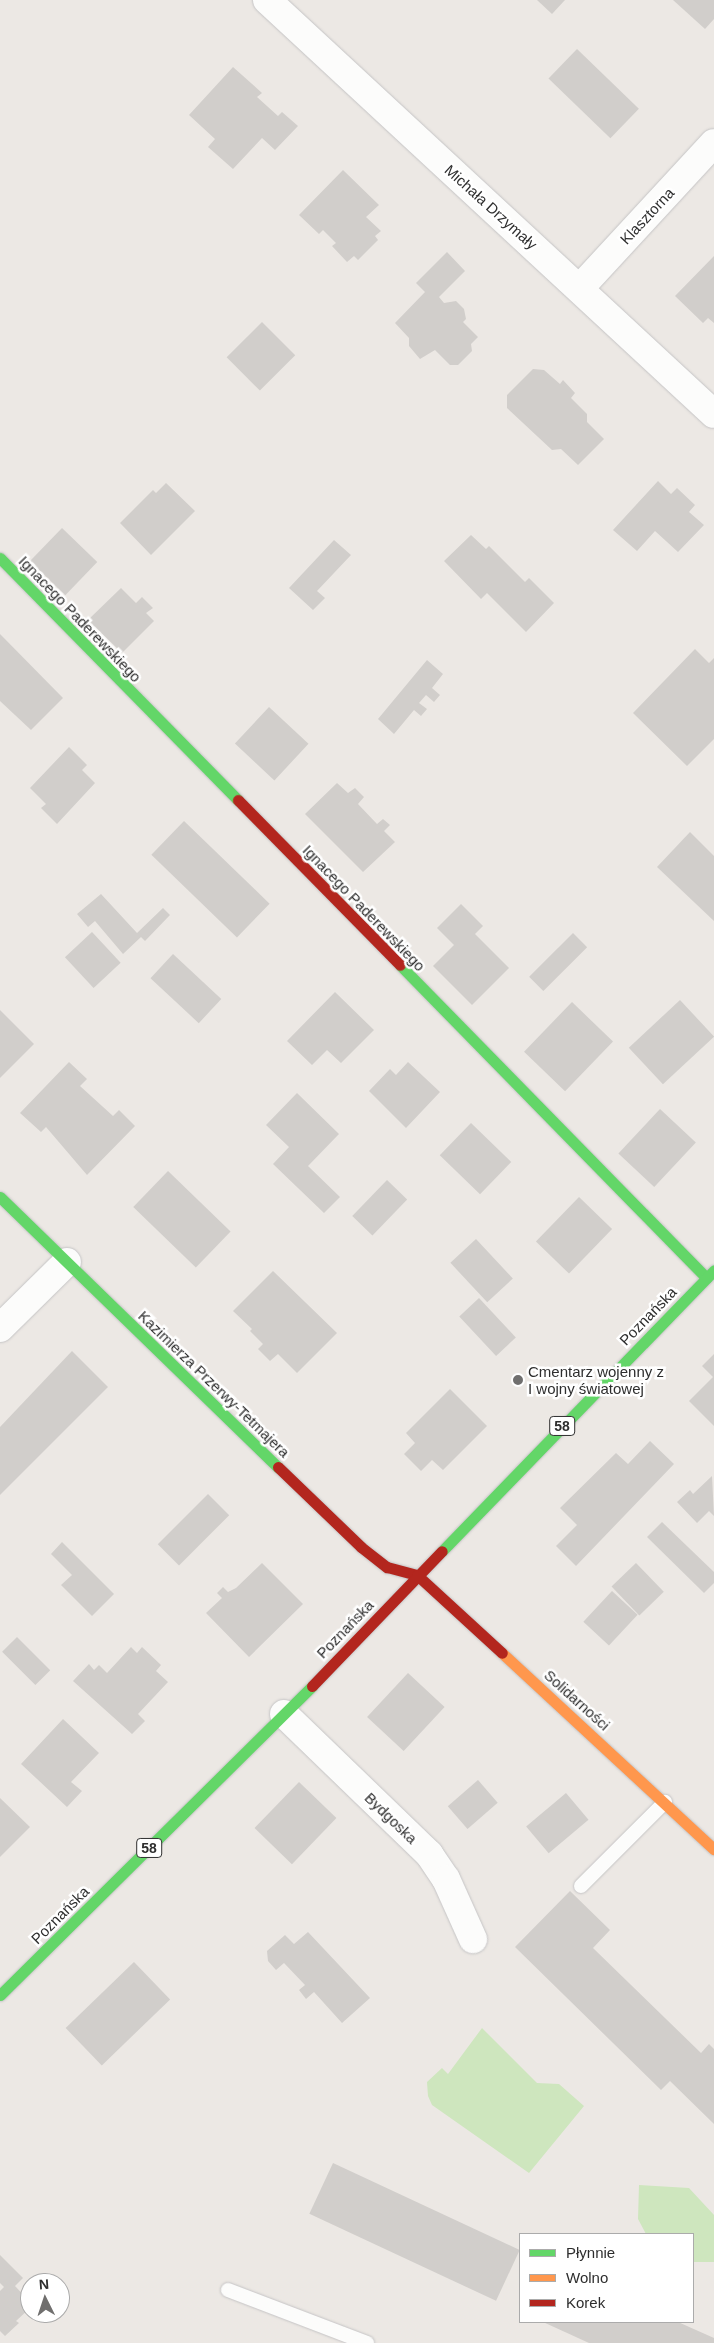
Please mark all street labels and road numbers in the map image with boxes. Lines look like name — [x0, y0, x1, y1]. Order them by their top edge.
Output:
street label: Michała Drzymały — [441, 161, 541, 253]
street label: Klasztorna — [616, 184, 678, 248]
street label: Ignacego Paderewskiego — [15, 552, 145, 686]
street label: Ignacego Paderewskiego — [299, 841, 429, 975]
street label: Poznańska — [616, 1283, 680, 1349]
street label: Kazimierza Przerwy-Tetmajera — [135, 1307, 293, 1461]
road number: 58 — [548, 1414, 576, 1438]
street label: Poznańska — [313, 1596, 377, 1662]
street label: Solidarności — [541, 1666, 613, 1734]
street label: Bydgoska — [361, 1789, 421, 1847]
road number: 58 — [135, 1836, 163, 1860]
street label: Poznańska — [27, 1882, 93, 1948]

